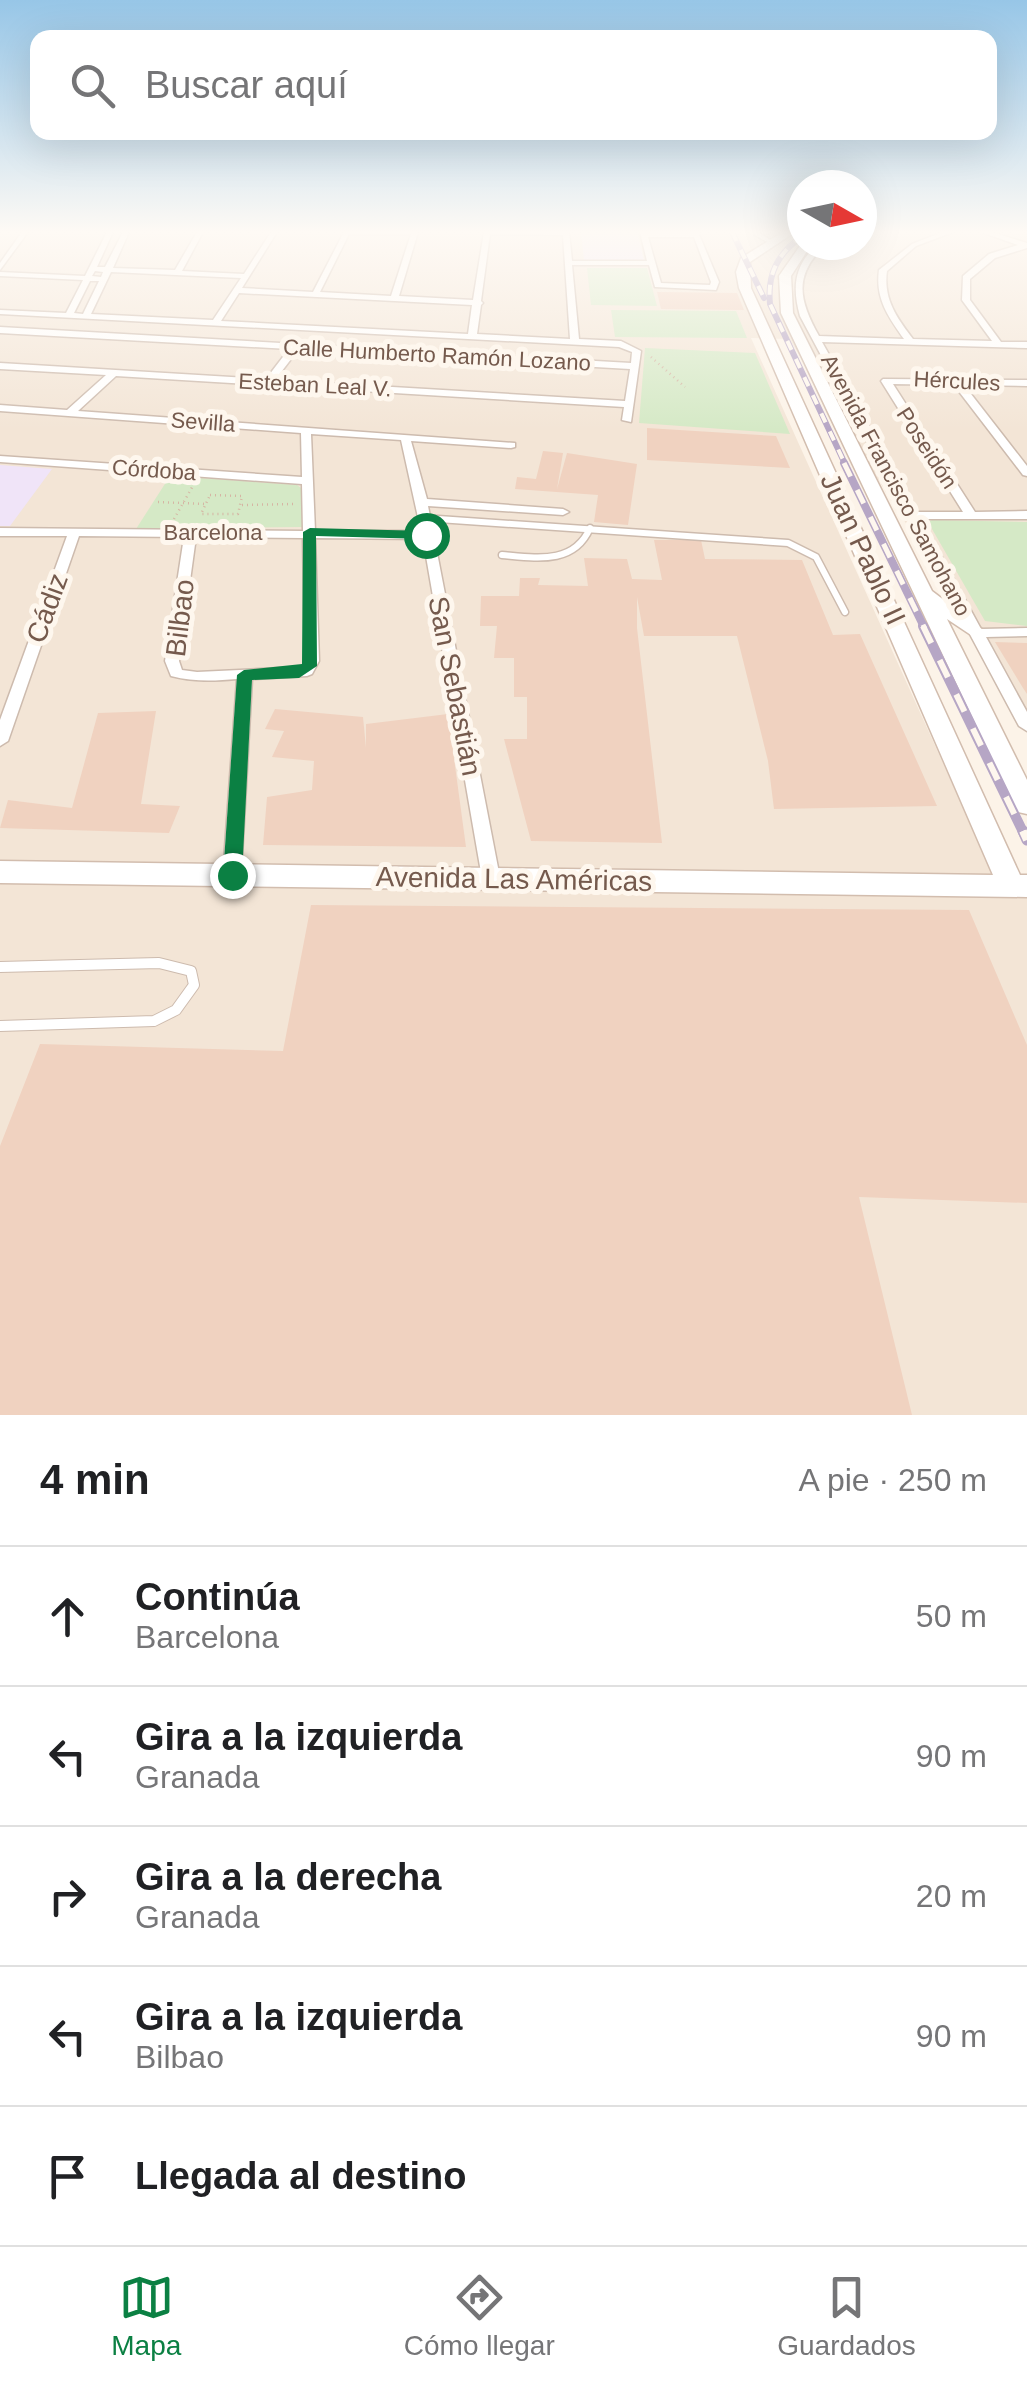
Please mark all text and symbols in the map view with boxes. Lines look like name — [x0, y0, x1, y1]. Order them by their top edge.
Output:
search box — [30, 30, 997, 140]
icon: search — [65, 58, 120, 113]
text: Buscar aquí — [145, 64, 348, 106]
north arrow — [787, 170, 877, 260]
street label: Calle Humberto Ramón Lozano — [282, 334, 592, 376]
street label: Avenida Francisco Samohano — [816, 350, 976, 620]
street label: Hércules — [913, 366, 1001, 396]
street label: Esteban Leal V. — [238, 369, 392, 401]
street label: Poseidón — [892, 403, 962, 493]
street label: Sevilla — [170, 407, 237, 437]
street label: Córdoba — [111, 455, 198, 485]
street label: Juan Pablo II — [814, 468, 912, 630]
route start — [404, 513, 450, 559]
street label: Barcelona — [163, 520, 263, 545]
street label: Cádiz — [20, 569, 74, 647]
street label: Bilbao — [160, 577, 200, 659]
street label: San Sebastián — [422, 594, 488, 778]
route end — [210, 853, 256, 899]
street label: Avenida Las Américas — [375, 861, 653, 897]
text: 4 min — [40, 1456, 150, 1503]
text: A pie · 250 m — [798, 1462, 987, 1498]
text: Continúa — [135, 1576, 300, 1618]
icon: ahead — [40, 1589, 95, 1644]
text: 50 m — [916, 1598, 987, 1634]
text: Barcelona — [135, 1619, 279, 1655]
text: Gira a la izquierda — [135, 1716, 462, 1758]
icon: left — [40, 1729, 95, 1784]
text: 90 m — [916, 1738, 987, 1774]
text: Granada — [135, 1759, 260, 1795]
text: Gira a la derecha — [135, 1856, 441, 1898]
icon: right — [40, 1869, 95, 1924]
text: 20 m — [916, 1878, 987, 1914]
text: Granada — [135, 1899, 260, 1935]
text: Gira a la izquierda — [135, 1996, 462, 2038]
icon: left — [40, 2009, 95, 2064]
text: 90 m — [916, 2018, 987, 2054]
text: Bilbao — [135, 2039, 224, 2075]
icon: arrive — [40, 2149, 95, 2204]
text: Llegada al destino — [135, 2155, 467, 2197]
tab: Mapa — [111, 2270, 181, 2362]
tab: Cómo llegar — [404, 2270, 555, 2362]
tab: Guardados — [777, 2270, 916, 2362]

